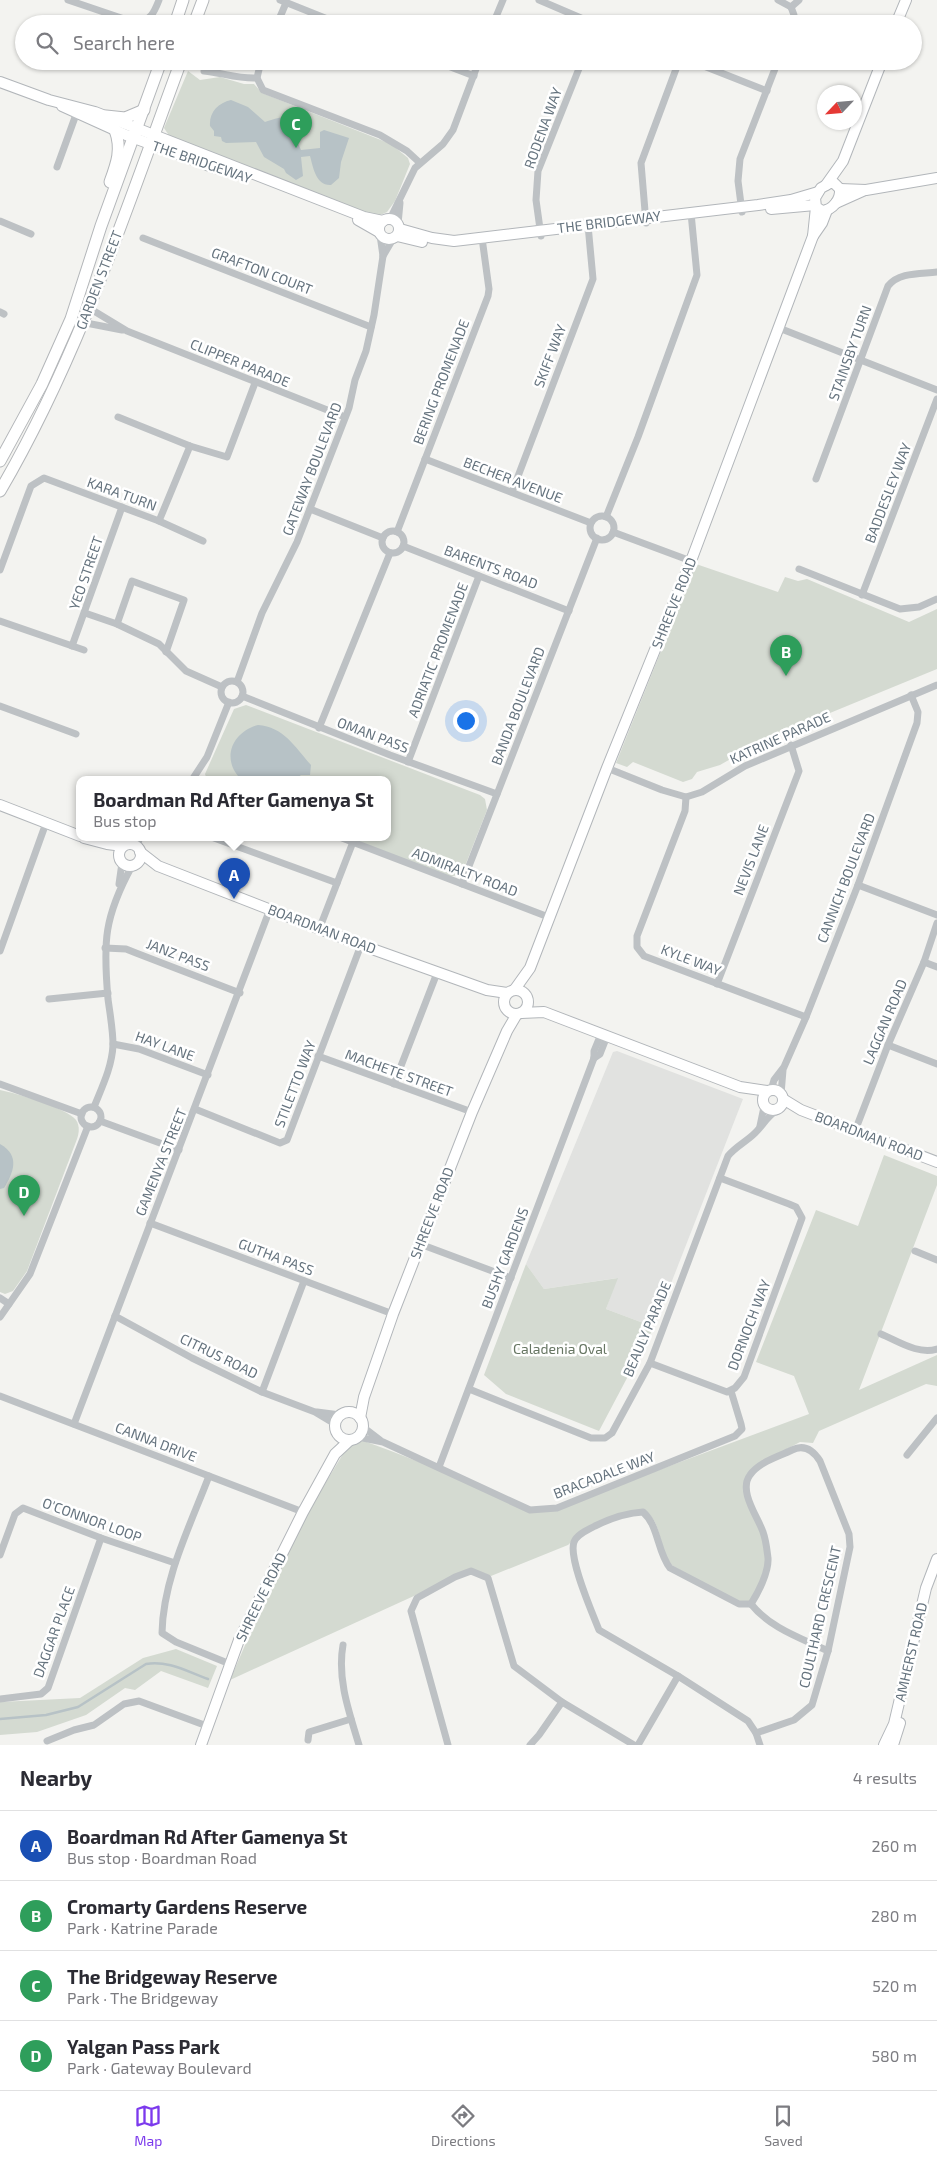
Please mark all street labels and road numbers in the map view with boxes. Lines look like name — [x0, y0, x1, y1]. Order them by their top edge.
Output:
street label: RODENA WAY — [520, 85, 565, 171]
street label: THE BRIDGEWAY — [150, 137, 254, 187]
street label: THE BRIDGEWAY — [556, 207, 662, 236]
street label: GARDEN STREET — [72, 228, 125, 332]
street label: GRAFTON COURT — [209, 243, 315, 298]
street label: STAINSBY TURN — [824, 303, 875, 403]
street label: BERING PROMENADE — [409, 317, 472, 447]
street label: SKIFF WAY — [530, 322, 569, 390]
street label: CLIPPER PARADE — [188, 335, 293, 390]
street label: GATEWAY BOULEVARD — [278, 400, 345, 538]
street label: BADDESLEY WAY — [861, 440, 914, 545]
street label: BECHER AVENUE — [461, 453, 565, 506]
street label: KARA TURN — [85, 473, 159, 514]
street label: YEO STREET — [65, 534, 106, 612]
street label: BARENTS ROAD — [442, 541, 540, 592]
street label: SHREEVE ROAD — [647, 555, 700, 651]
street label: ADRIATIC PROMENADE — [404, 580, 471, 720]
street label: BANDA BOULEVARD — [487, 644, 548, 767]
street label: KATRINE PARADE — [727, 708, 833, 767]
street label: OMAN PASS — [335, 713, 412, 756]
street label: CANNICH BOULEVARD — [813, 811, 878, 945]
street label: NEVIS LANE — [729, 822, 772, 898]
street label: ADMIRALTY ROAD — [410, 844, 520, 900]
street label: BOARDMAN ROAD — [266, 900, 379, 957]
street label: JANZ PASS — [144, 935, 212, 974]
street label: KYLE WAY — [659, 940, 724, 979]
street label: LAGGAN ROAD — [859, 977, 910, 1067]
street label: HAY LANE — [133, 1027, 197, 1064]
street label: STILETTO WAY — [270, 1038, 319, 1130]
street label: MACHETE STREET — [343, 1045, 455, 1100]
street label: GAMENYA STREET — [131, 1105, 190, 1218]
street label: BOARDMAN ROAD — [813, 1107, 926, 1164]
street label: SHREEVE ROAD — [406, 1165, 457, 1261]
street label: BUSHY GARDENS — [477, 1205, 532, 1311]
street label: GUTHA PASS — [236, 1234, 316, 1279]
street label: DORNOCH WAY — [723, 1277, 774, 1373]
street label: BEAULY PARADE — [619, 1278, 674, 1379]
street label: CITRUS ROAD — [177, 1329, 261, 1382]
street label: CANNA DRIVE — [113, 1418, 199, 1465]
street label: BRACADALE WAY — [551, 1447, 657, 1502]
street label: O'CONNOR LOOP — [40, 1494, 144, 1545]
street label: COULTHARD CRESCENT — [795, 1544, 844, 1690]
street label: SHREEVE ROAD — [232, 1549, 289, 1644]
street label: DAGGAR PLACE — [29, 1584, 78, 1680]
street label: AMHERST ROAD — [891, 1600, 930, 1703]

